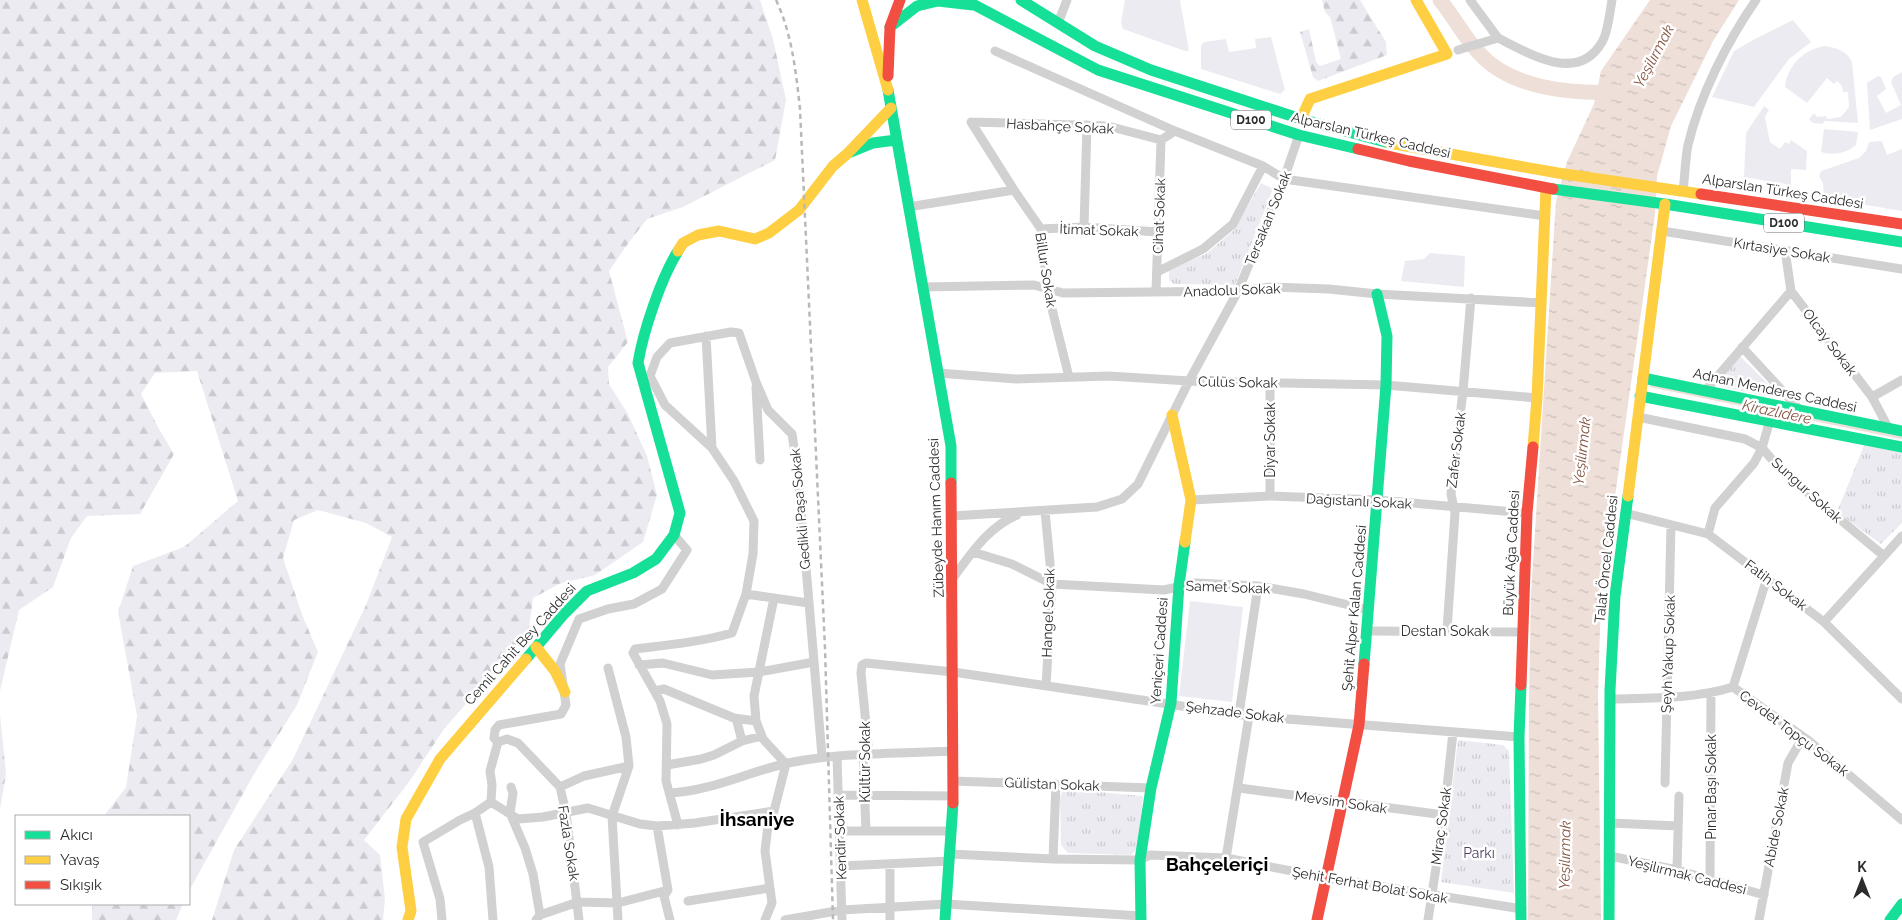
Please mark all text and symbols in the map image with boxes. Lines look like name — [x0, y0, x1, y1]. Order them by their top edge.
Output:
water label: Yeşilırmak — [1630, 21, 1678, 91]
street label: Alparslan Türkeş Caddesi — [1290, 109, 1452, 161]
road number: D100 — [1231, 110, 1271, 130]
street label: Hasbahçe Sokak — [1006, 115, 1115, 137]
street label: Tersakan Sokak — [1242, 168, 1294, 268]
street label: Alparslan Türkeş Caddesi — [1701, 170, 1865, 212]
street label: Cihat Sokak — [1150, 177, 1168, 254]
road number: D100 — [1764, 214, 1804, 232]
street label: İtimat Sokak — [1059, 219, 1139, 239]
street label: Billur Sokak — [1032, 231, 1060, 309]
street label: Kırtasiye Sokak — [1733, 234, 1832, 266]
street label: Anadolu Sokak — [1183, 280, 1281, 300]
street label: Olcay Sokak — [1800, 305, 1861, 379]
street label: Adnan Menderes Caddesi — [1692, 365, 1858, 415]
street label: Cülüs Sokak — [1198, 373, 1279, 391]
water label: Kirazlıdere — [1741, 396, 1813, 428]
street label: Diyar Sokak — [1262, 402, 1278, 478]
street label: Zafer Sokak — [1443, 411, 1469, 489]
water label: Yeşilırmak — [1569, 416, 1595, 486]
street label: Zübeyde Hanım Caddesi — [925, 438, 947, 598]
street label: Gedikli Paşa Sokak — [787, 447, 813, 570]
street label: Sungur Sokak — [1768, 454, 1846, 526]
street label: Dağıstanlı Sokak — [1306, 490, 1413, 512]
street label: Büyük Ağa Caddesi — [1500, 490, 1522, 616]
street label: Talat Öncel Caddesi — [1589, 494, 1621, 624]
street label: Şehit Alper Kalan Caddesi — [1339, 524, 1369, 692]
street label: Fatih Sokak — [1742, 556, 1811, 614]
street label: Hangel Sokak — [1038, 568, 1058, 658]
street label: Samet Sokak — [1185, 578, 1271, 596]
street label: Cemil Cahit Bey Caddesi — [461, 580, 579, 708]
street label: Şeyh Yakup Sokak — [1658, 594, 1678, 713]
street label: Yeniçeri Caddesi — [1147, 597, 1171, 705]
street label: Destan Sokak — [1401, 623, 1490, 639]
street label: Cevdet Topçu Sokak — [1736, 687, 1852, 780]
street label: Şehzade Sokak — [1185, 698, 1286, 726]
street label: Kültür Sokak — [857, 721, 873, 803]
street label: Pınar Başı Sokak — [1703, 734, 1719, 840]
street label: Gülistan Sokak — [1004, 774, 1100, 794]
street label: Abide Sokak — [1760, 785, 1792, 868]
street label: Miraç Sokak — [1428, 786, 1454, 866]
street label: Mevsim Sokak — [1294, 788, 1389, 816]
street label: Kendir Sokak — [831, 795, 849, 880]
street label: Fazla Sokak — [555, 804, 583, 882]
district label: İhsaniye — [719, 808, 795, 830]
legend — [15, 815, 190, 905]
water label: Yeşilırmak — [1555, 821, 1575, 889]
text: Akıcı — [60, 826, 93, 844]
park label: Parkı — [1463, 845, 1495, 861]
text: Yavaş — [60, 851, 100, 869]
district label: Bahçeleriçi — [1166, 853, 1268, 875]
street label: Yeşilırmak Caddesi — [1626, 853, 1748, 897]
north arrow — [1837, 855, 1887, 905]
text: K — [1857, 859, 1867, 875]
street label: Şehit Ferhat Bolat Sokak — [1291, 863, 1450, 907]
text: Sıkışık — [60, 876, 102, 894]

